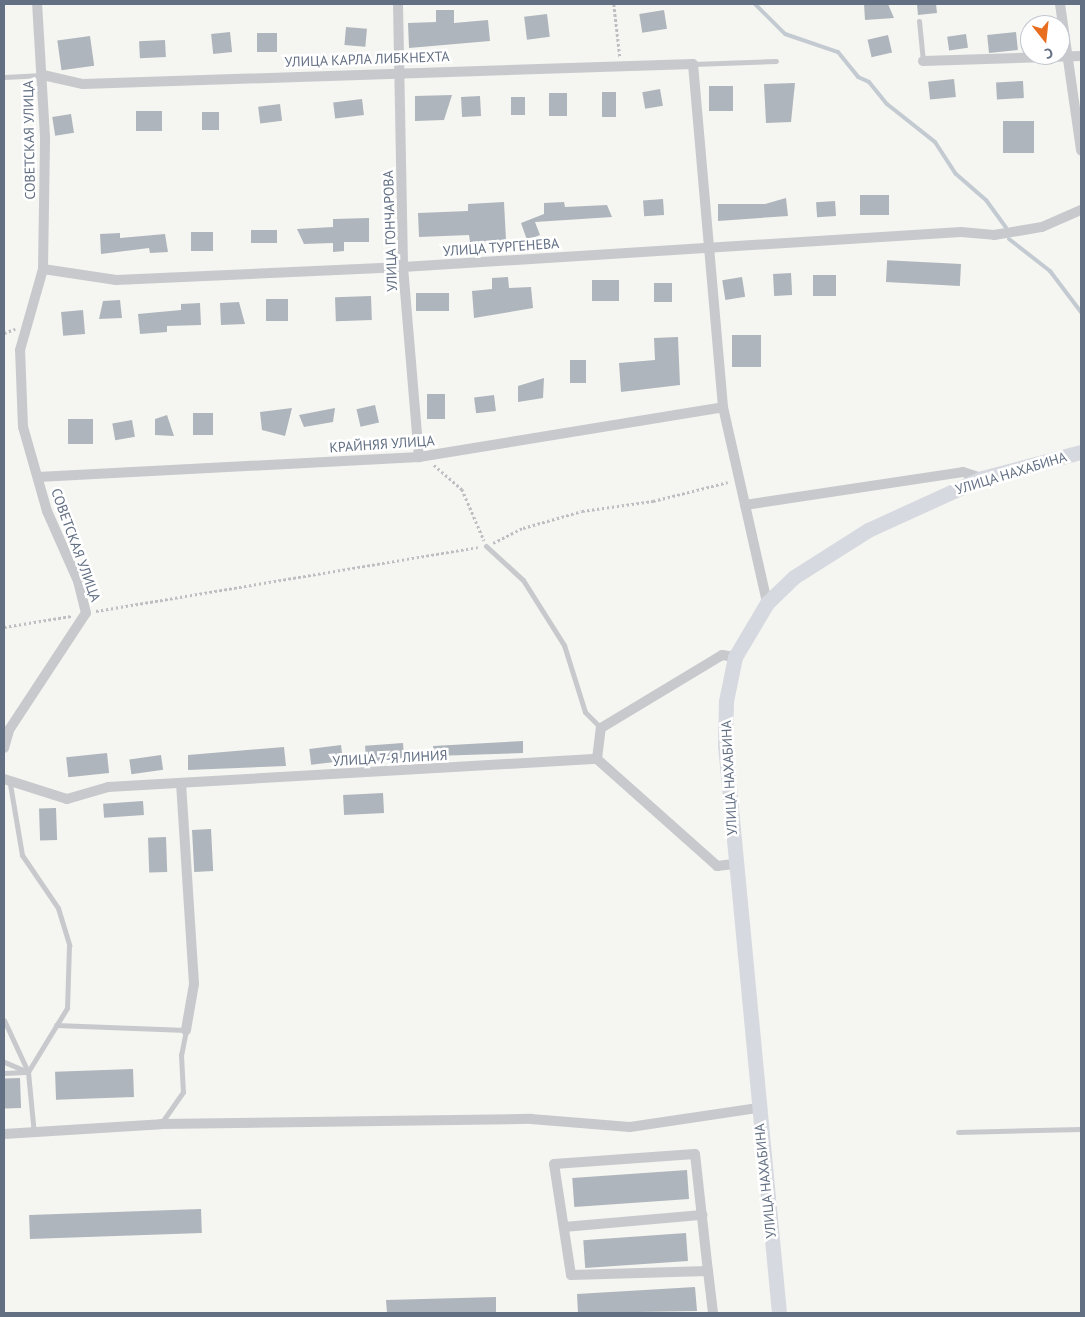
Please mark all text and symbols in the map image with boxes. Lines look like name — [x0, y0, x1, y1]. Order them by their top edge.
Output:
north arrow — [1020, 15, 1070, 65]
text: С — [1043, 44, 1055, 63]
street label: УЛИЦА КАРЛА ЛИБКНЕХТА — [284, 48, 450, 70]
street label: СОВЕТСКАЯ УЛИЦА — [20, 80, 38, 200]
street label: УЛИЦА ГОНЧАРОВА — [379, 170, 401, 292]
street label: УЛИЦА ТУРГЕНЕВА — [442, 235, 560, 259]
street label: КРАЙНЯЯ УЛИЦА — [329, 432, 435, 456]
street label: УЛИЦА НАХАБИНА — [953, 448, 1069, 498]
street label: СОВЕТСКАЯ УЛИЦА — [48, 486, 104, 604]
street label: УЛИЦА НАХАБИНА — [718, 720, 740, 836]
street label: УЛИЦА 7-Я ЛИНИЯ — [332, 747, 448, 769]
street label: УЛИЦА НАХАБИНА — [751, 1122, 779, 1240]

